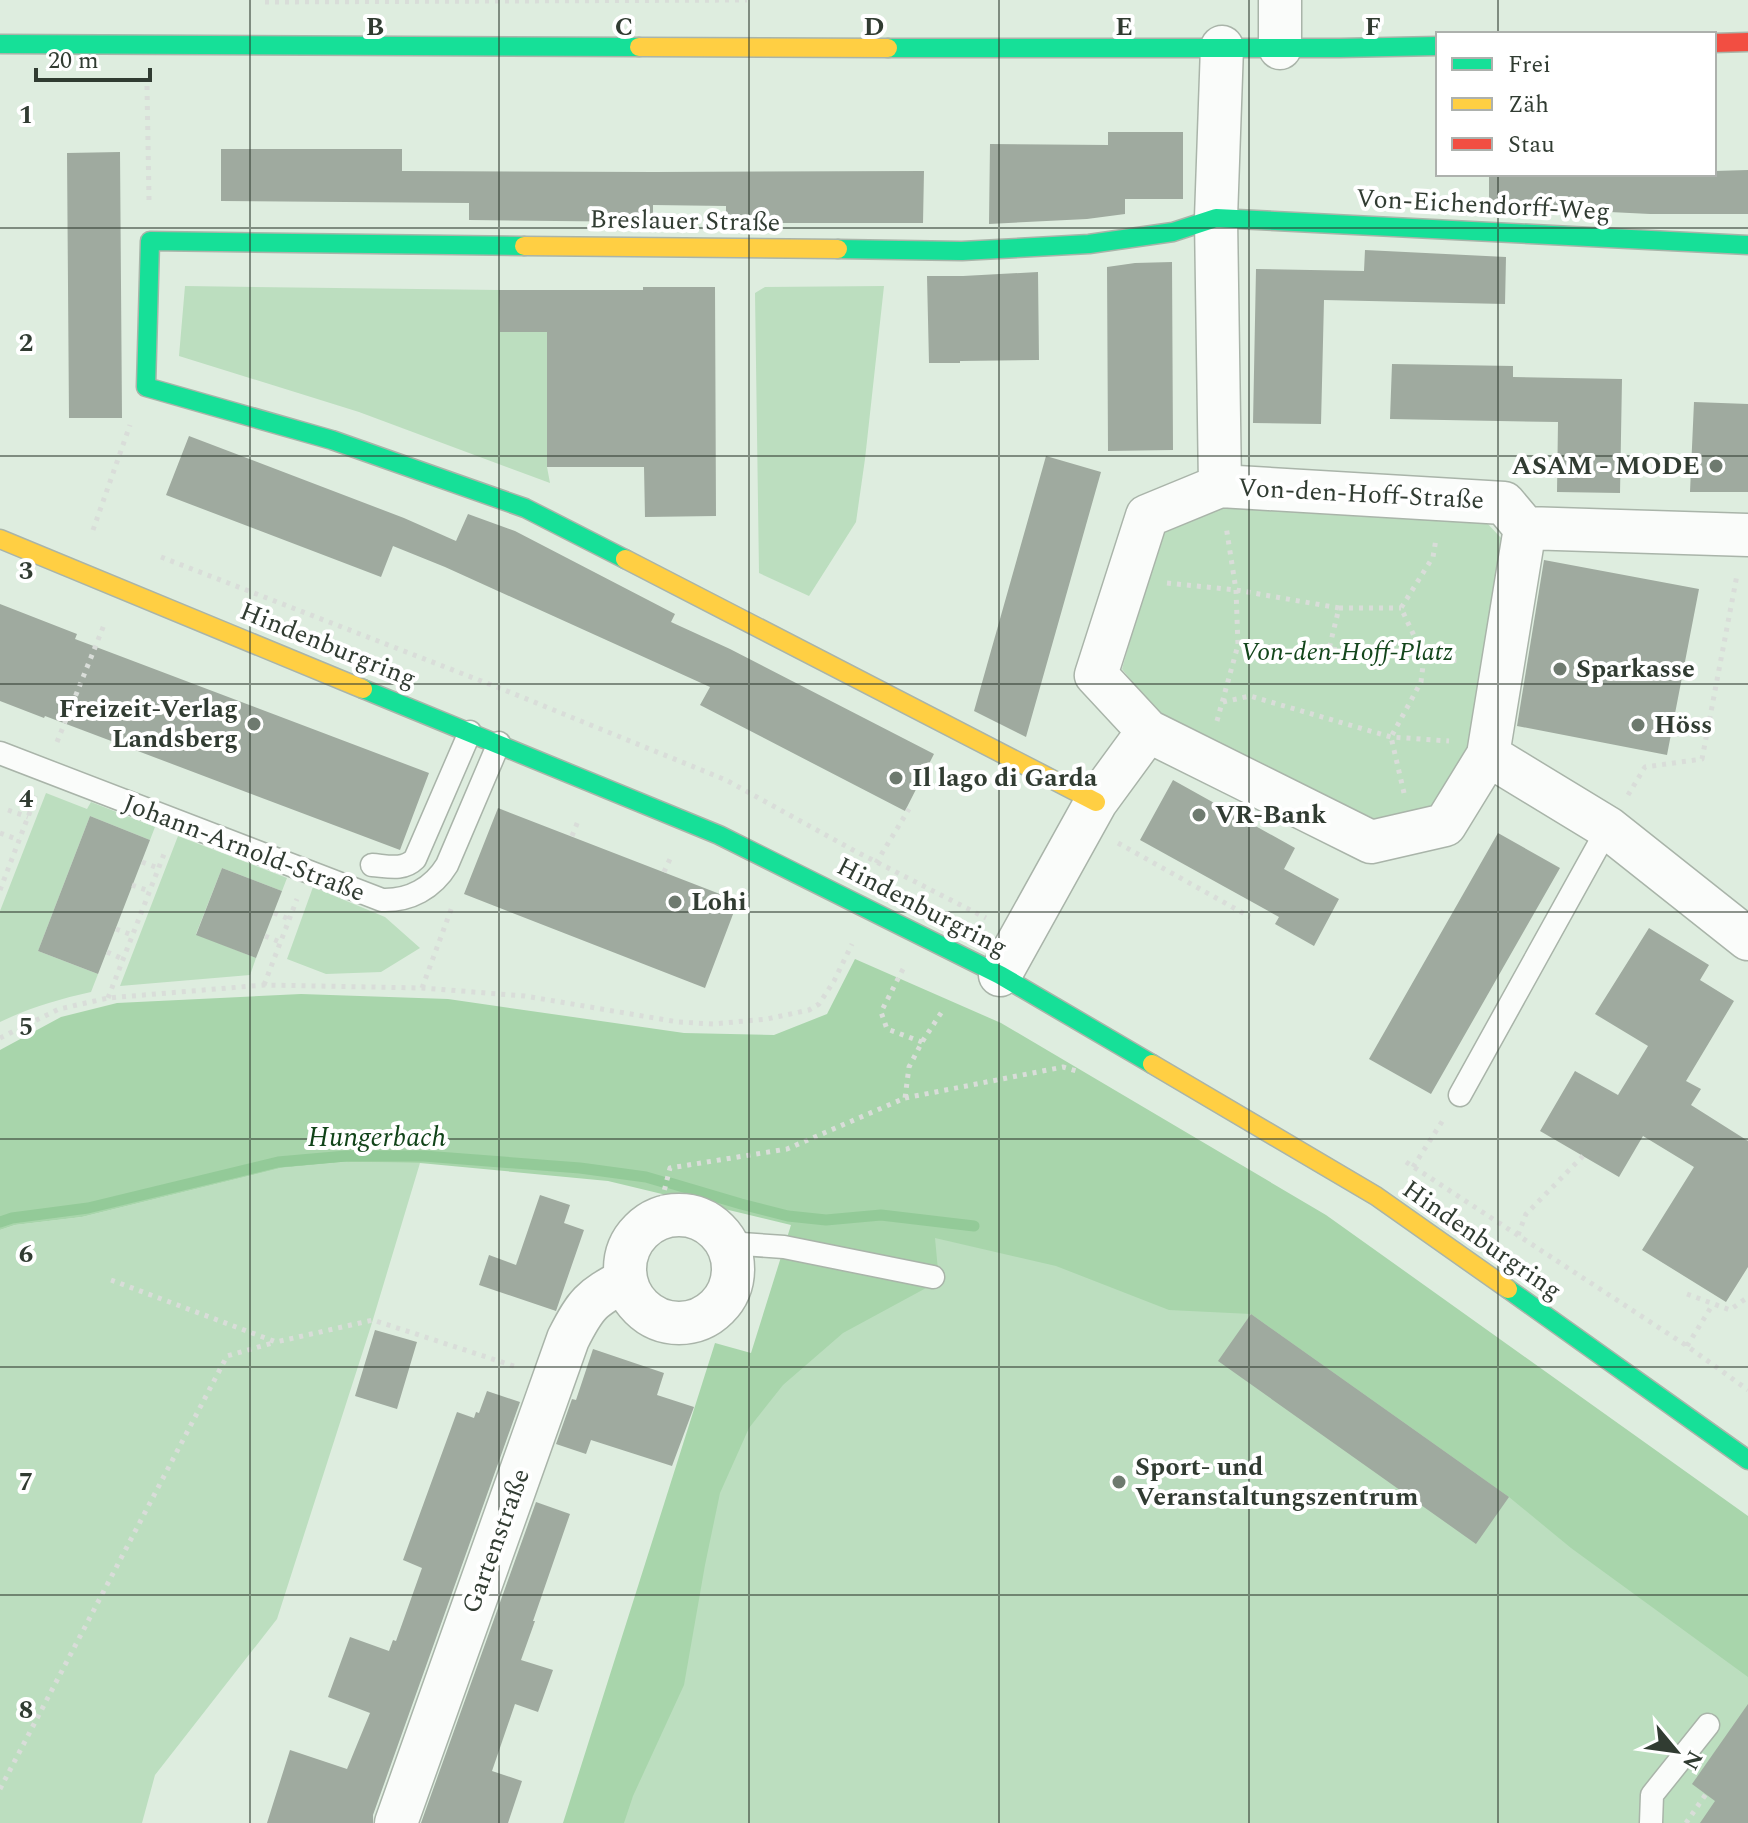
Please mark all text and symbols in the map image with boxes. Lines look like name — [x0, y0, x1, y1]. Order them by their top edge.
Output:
text: B — [366, 7, 384, 47]
text: C — [615, 7, 633, 47]
text: D — [864, 7, 884, 47]
text: E — [1115, 7, 1133, 47]
text: F — [1365, 7, 1381, 47]
scale bar — [36, 32, 150, 82]
legend — [1436, 32, 1716, 176]
text: 20 m — [48, 43, 99, 79]
text: Frei — [1508, 47, 1551, 83]
text: Zäh — [1508, 87, 1549, 123]
text: 1 — [19, 95, 33, 135]
text: Stau — [1508, 127, 1555, 163]
street label: Von-Eichendorff-Weg — [1355, 178, 1611, 232]
street label: Breslauer Straße — [589, 199, 781, 243]
text: 2 — [19, 323, 33, 363]
place label: ASAM - MODE — [1512, 446, 1700, 486]
marker: ASAM - MODE — [1707, 457, 1725, 475]
street label: Von-den-Hoff-Straße — [1237, 468, 1485, 520]
text: 3 — [19, 551, 33, 591]
street label: Hindenburgring — [234, 591, 422, 699]
park label: Von-den-Hoff-Platz — [1241, 632, 1453, 672]
place label: Sparkasse — [1576, 649, 1695, 689]
marker: Sparkasse — [1551, 660, 1569, 678]
place label: Freizeit-Verlag Landsberg — [59, 689, 238, 759]
place label: Höss — [1654, 705, 1712, 745]
marker: Freizeit-Verlag Landsberg — [245, 715, 263, 733]
marker: Höss — [1629, 716, 1647, 734]
place label: Il lago di Garda — [912, 758, 1098, 798]
marker: Il lago di Garda — [887, 769, 905, 787]
text: 4 — [19, 779, 34, 819]
street label: Johann-Arnold-Straße — [117, 783, 371, 913]
place label: VR-Bank — [1215, 795, 1327, 835]
marker: VR-Bank — [1190, 806, 1208, 824]
street label: Hindenburgring — [829, 847, 1015, 967]
place label: Lohi — [691, 882, 747, 922]
marker: Lohi — [666, 893, 684, 911]
text: 5 — [19, 1007, 33, 1047]
water label: Hungerbach — [308, 1116, 446, 1159]
street label: Hindenburgring — [1394, 1170, 1570, 1310]
text: 6 — [19, 1234, 33, 1274]
place label: Sport- und Veranstaltungszentrum — [1135, 1447, 1418, 1517]
text: 7 — [19, 1462, 33, 1502]
street label: Gartenstraße — [451, 1463, 541, 1619]
marker: Sport- und Veranstaltungszentrum — [1110, 1473, 1128, 1491]
text: 8 — [19, 1690, 33, 1730]
north arrow — [1636, 1711, 1716, 1791]
text: N — [1673, 1744, 1711, 1776]

